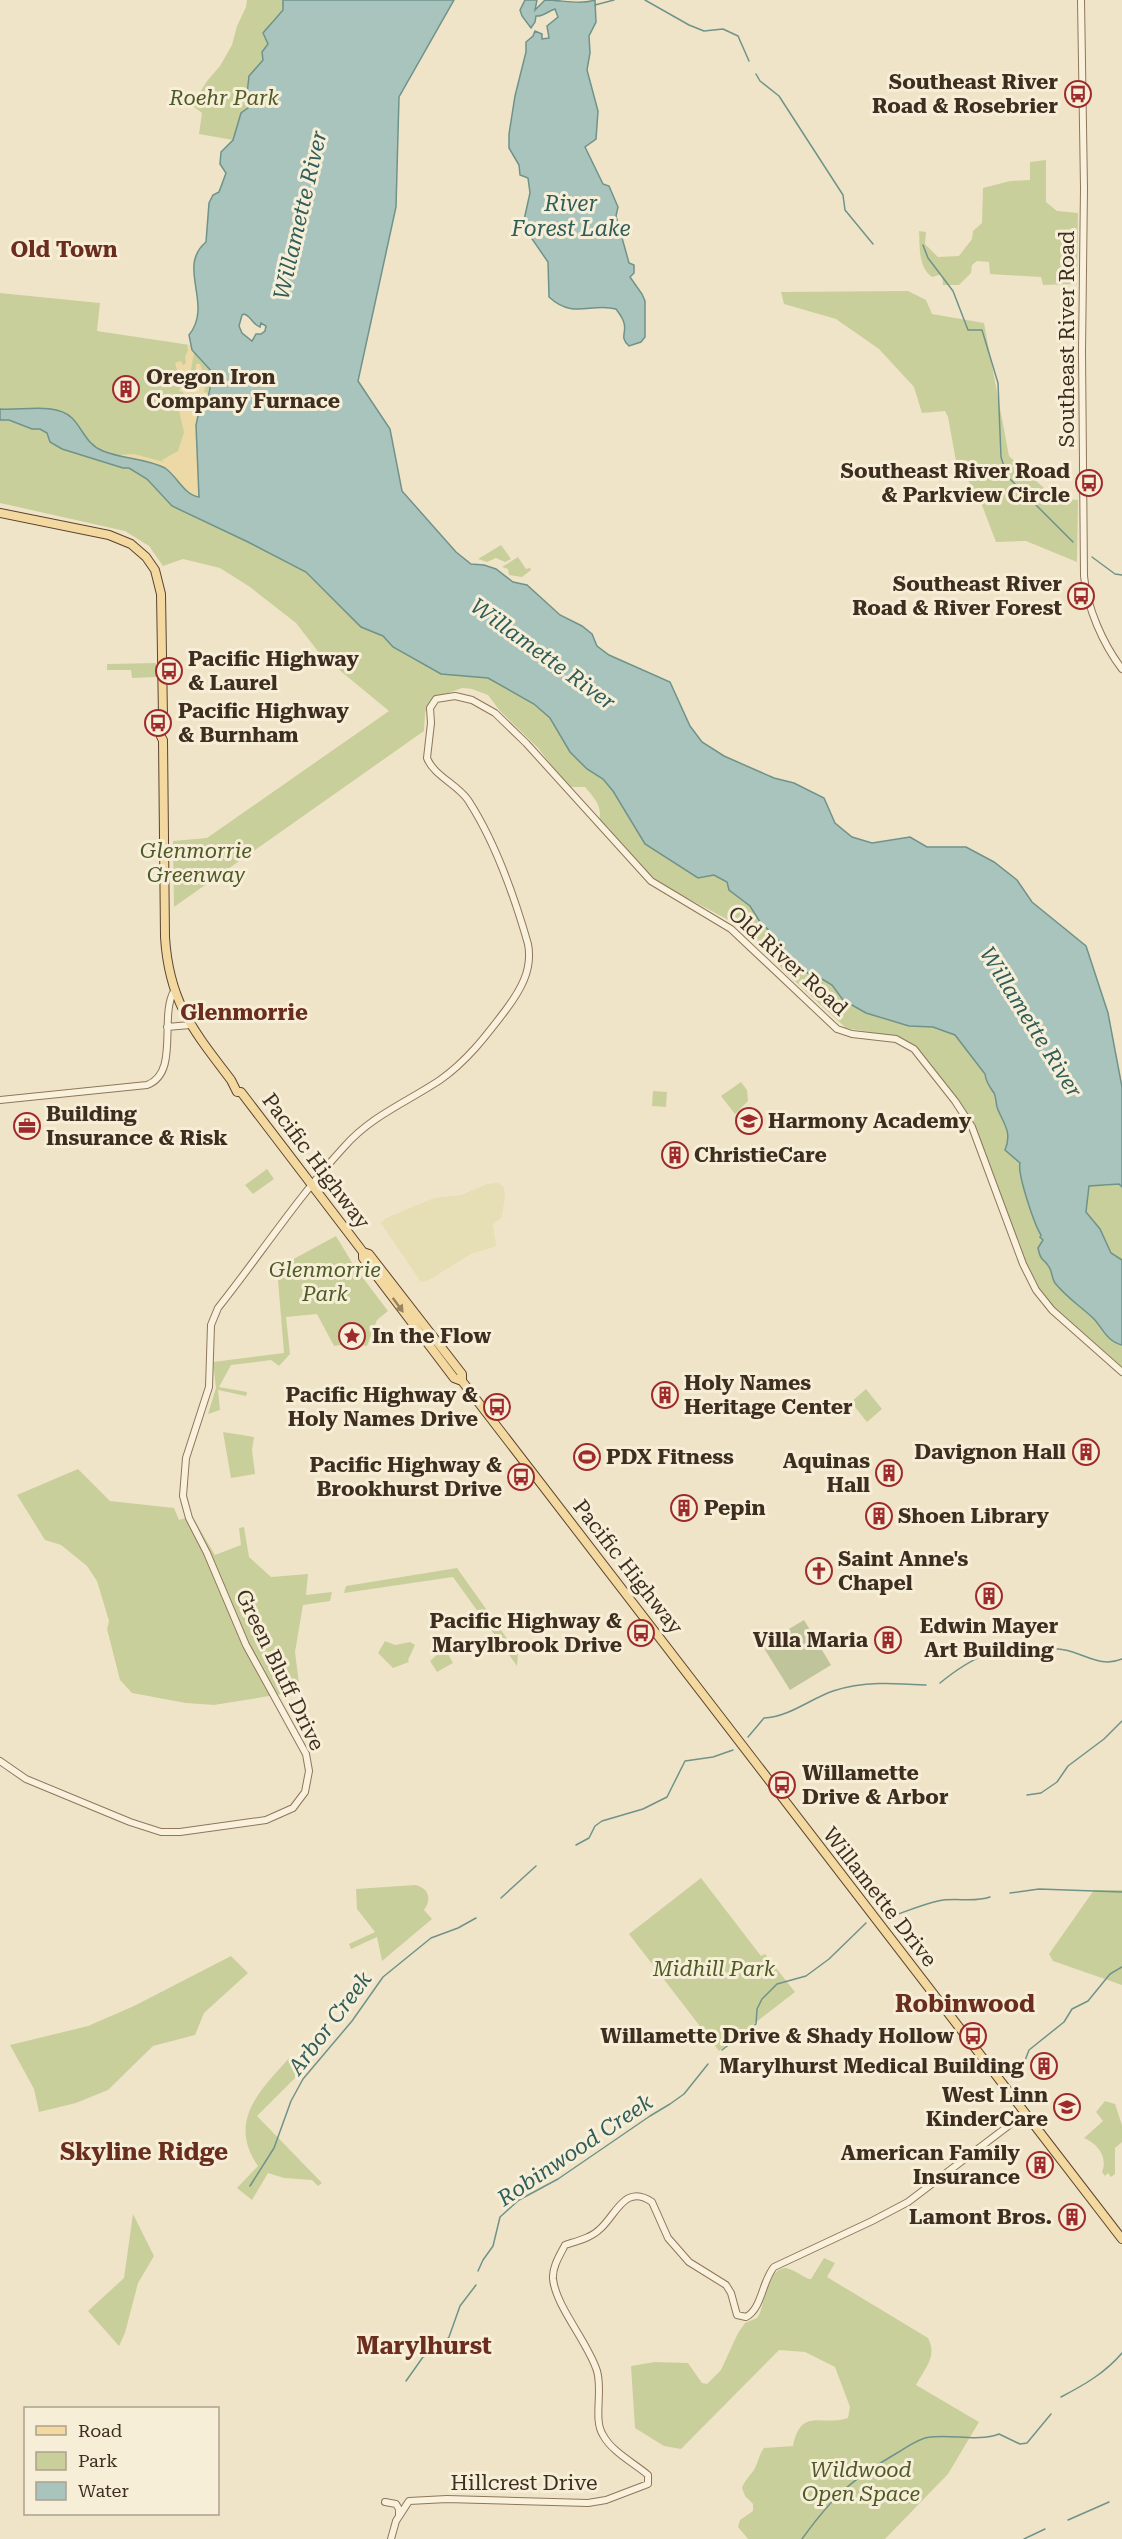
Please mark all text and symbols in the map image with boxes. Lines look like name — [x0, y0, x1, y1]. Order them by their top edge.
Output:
place label: Southeast River Road & Rosebrier — [872, 70, 1058, 118]
bus stop icon: Southeast River Road & Rosebrier — [1063, 79, 1093, 109]
park label: Roehr Park — [168, 86, 279, 110]
water label: Willamette River — [268, 128, 332, 302]
water label: River Forest Lake — [510, 191, 631, 241]
street label: Southeast River Road — [1055, 230, 1079, 447]
district label: Old Town — [11, 237, 118, 262]
place label: Oregon Iron Company Furnace — [146, 365, 340, 413]
building icon: Oregon Iron Company Furnace — [111, 374, 141, 404]
place label: Southeast River Road & Parkview Circle — [840, 459, 1070, 507]
bus stop icon: Southeast River Road & Parkview Circle — [1074, 468, 1104, 498]
place label: Southeast River Road & River Forest — [852, 572, 1062, 620]
bus stop icon: Southeast River Road & River Forest — [1066, 581, 1096, 611]
water label: Willamette River — [466, 593, 620, 715]
place label: Pacific Highway & Laurel — [188, 647, 359, 695]
bus stop icon: Pacific Highway & Laurel — [154, 656, 184, 686]
place label: Pacific Highway & Burnham — [178, 699, 349, 747]
bus stop icon: Pacific Highway & Burnham — [143, 708, 173, 738]
park label: Glenmorrie Greenway — [140, 839, 252, 887]
street label: Old River Road — [723, 901, 853, 1021]
water label: Willamette River — [975, 942, 1087, 1102]
district label: Glenmorrie — [180, 1000, 308, 1025]
street label: Pacific Highway — [257, 1088, 375, 1234]
place label: Building Insurance & Risk — [46, 1102, 228, 1150]
school or university icon: Harmony Academy — [734, 1106, 764, 1136]
place label: Harmony Academy — [768, 1109, 972, 1133]
office icon: Building Insurance & Risk — [12, 1111, 42, 1141]
building icon: ChristieCare — [660, 1140, 690, 1170]
place label: ChristieCare — [694, 1143, 827, 1167]
park label: Glenmorrie Park — [269, 1258, 381, 1306]
one-way arrow — [392, 1298, 404, 1313]
place icon: In the Flow — [337, 1321, 367, 1351]
place label: In the Flow — [372, 1324, 491, 1348]
place label: Holy Names Heritage Center — [684, 1371, 853, 1419]
building icon: Holy Names Heritage Center — [650, 1380, 680, 1410]
place label: Pacific Highway & Holy Names Drive — [286, 1383, 478, 1431]
bus stop icon: Pacific Highway & Holy Names Drive — [482, 1392, 512, 1422]
building icon: Davignon Hall — [1071, 1437, 1101, 1467]
place label: Davignon Hall — [914, 1440, 1066, 1464]
sports icon: PDX Fitness — [572, 1442, 602, 1472]
place label: PDX Fitness — [606, 1445, 734, 1469]
place label: Aquinas Hall — [783, 1449, 870, 1497]
place label: Pacific Highway & Brookhurst Drive — [310, 1453, 502, 1501]
building icon: Aquinas Hall — [874, 1458, 904, 1488]
bus stop icon: Pacific Highway & Brookhurst Drive — [506, 1462, 536, 1492]
building icon: Pepin — [669, 1493, 699, 1523]
street label: Pacific Highway — [568, 1495, 688, 1639]
place label: Pepin — [704, 1496, 766, 1520]
building icon: Shoen Library — [864, 1501, 894, 1531]
place label: Shoen Library — [898, 1504, 1049, 1528]
place label: Saint Anne's Chapel — [838, 1547, 969, 1595]
church icon: Saint Anne's Chapel — [804, 1556, 834, 1586]
building icon: Edwin Mayer Art Building — [974, 1581, 1004, 1611]
street label: Green Bluff Drive — [231, 1586, 329, 1754]
place label: Pacific Highway & Marylbrook Drive — [430, 1609, 622, 1657]
place label: Edwin Mayer Art Building — [920, 1614, 1059, 1662]
bus stop icon: Pacific Highway & Marylbrook Drive — [626, 1618, 656, 1648]
building icon: Villa Maria — [873, 1625, 903, 1655]
place label: Villa Maria — [753, 1628, 869, 1652]
place label: Willamette Drive & Arbor — [802, 1761, 949, 1809]
bus stop icon: Willamette Drive & Arbor — [767, 1770, 797, 1800]
street label: Willamette Drive — [818, 1822, 942, 1972]
park label: Midhill Park — [652, 1957, 776, 1981]
water label: Arbor Creek — [282, 1967, 377, 2081]
district label: Robinwood — [895, 1990, 1035, 2018]
bus stop icon: Willamette Drive & Shady Hollow — [958, 2021, 988, 2051]
place label: Willamette Drive & Shady Hollow — [600, 2024, 954, 2048]
building icon: Marylhurst Medical Building — [1029, 2051, 1059, 2081]
place label: Marylhurst Medical Building — [719, 2054, 1024, 2078]
place label: West Linn KinderCare — [926, 2083, 1048, 2131]
water label: Robinwood Creek — [492, 2089, 657, 2212]
school or university icon: West Linn KinderCare — [1052, 2092, 1082, 2122]
district label: Skyline Ridge — [60, 2138, 228, 2166]
place label: American Family Insurance — [841, 2141, 1020, 2189]
building icon: American Family Insurance — [1025, 2150, 1055, 2180]
building icon: Lamont Bros. — [1057, 2202, 1087, 2232]
place label: Lamont Bros. — [909, 2205, 1052, 2229]
district label: Marylhurst — [356, 2332, 492, 2360]
legend — [24, 2407, 219, 2515]
text: Road — [78, 2420, 123, 2441]
text: Park — [78, 2450, 118, 2471]
park label: Wildwood Open Space — [802, 2458, 920, 2506]
street label: Hillcrest Drive — [451, 2471, 597, 2495]
text: Water — [78, 2480, 129, 2501]

